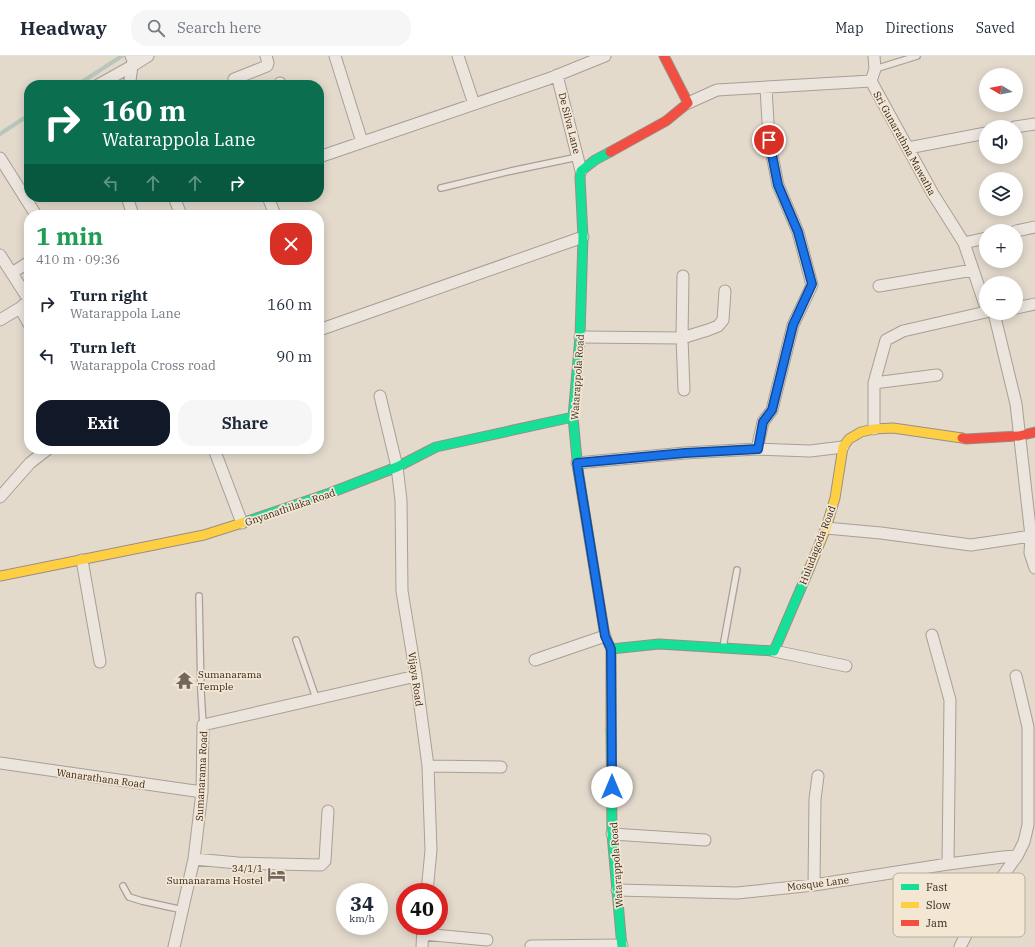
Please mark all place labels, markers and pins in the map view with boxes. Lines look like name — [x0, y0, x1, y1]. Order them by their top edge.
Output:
pin — [752, 123, 786, 157]
place label: Sumanarama Temple — [198, 668, 262, 693]
temple icon: Sumanarama Temple — [175, 670, 195, 690]
place label: 34/1/1 Sumanarama Hostel — [167, 862, 263, 887]
hotel icon: 34/1/1 Sumanarama Hostel — [266, 864, 286, 884]

